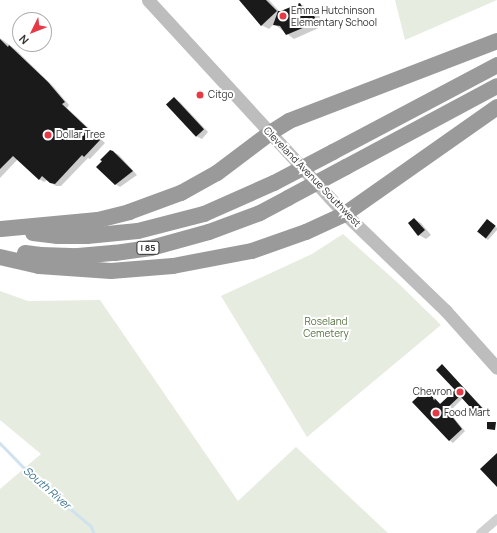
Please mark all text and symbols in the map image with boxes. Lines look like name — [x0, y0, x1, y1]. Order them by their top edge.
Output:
place label: Emma Hutchinson Elementary School — [291, 4, 377, 28]
marker: Emma Hutchinson Elementary School — [278, 11, 288, 21]
north arrow — [12, 12, 52, 52]
text: N — [15, 32, 32, 48]
place label: Citgo — [208, 89, 233, 101]
marker: Citgo — [195, 90, 205, 100]
street label: Cleveland Avenue Southwest — [261, 125, 363, 229]
place label: Dollar Tree — [56, 129, 105, 141]
marker: Dollar Tree — [43, 130, 53, 140]
road number: I 85 — [136, 241, 160, 255]
park label: Roseland Cemetery — [303, 315, 349, 338]
place label: Chevron — [413, 386, 452, 398]
marker: Chevron — [455, 387, 465, 397]
place label: Food Mart — [444, 407, 490, 419]
marker: Food Mart — [431, 408, 441, 418]
water label: South River — [21, 464, 73, 512]

